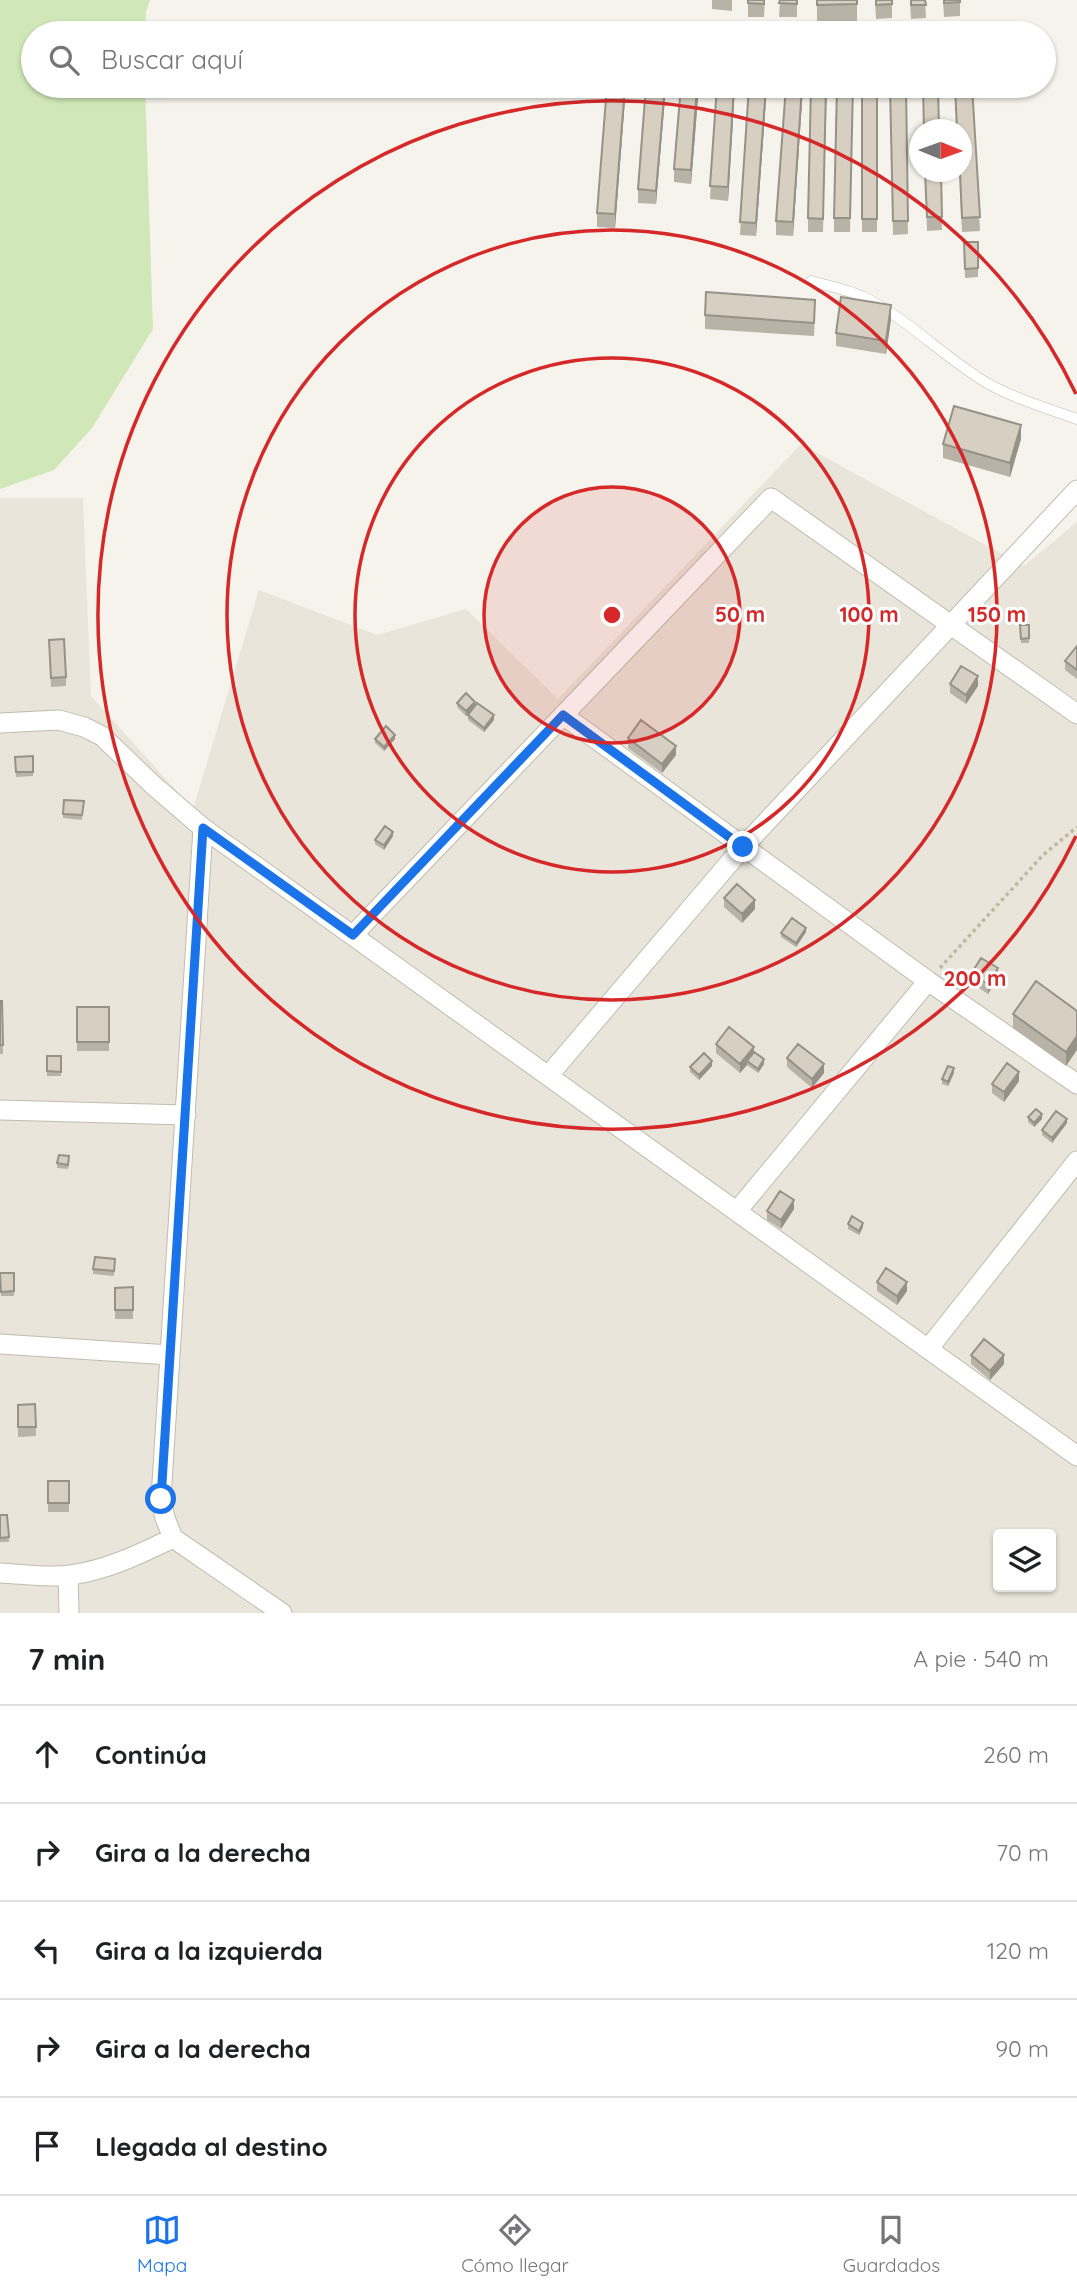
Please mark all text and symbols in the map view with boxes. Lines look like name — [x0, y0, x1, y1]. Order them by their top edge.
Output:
search box — [21, 21, 1056, 98]
icon: search — [45, 41, 83, 79]
text: Buscar aquí — [101, 43, 243, 76]
north arrow — [909, 119, 972, 182]
text: 50 m — [715, 601, 765, 627]
text: 100 m — [839, 601, 899, 627]
text: 150 m — [968, 601, 1026, 627]
centre of rings — [600, 603, 624, 627]
route end — [727, 831, 758, 862]
text: 200 m — [944, 965, 1006, 991]
route start — [145, 1483, 176, 1514]
map controls — [993, 1529, 1056, 1592]
button: layers — [993, 1529, 1056, 1592]
text: 7 min — [28, 1640, 106, 1678]
text: A pie · 540 m — [913, 1644, 1049, 1673]
icon: ahead — [28, 1735, 66, 1773]
text: Continúa — [95, 1738, 207, 1771]
text: 260 m — [983, 1740, 1049, 1769]
icon: right — [28, 1833, 66, 1871]
text: Gira a la derecha — [95, 1836, 311, 1869]
text: 70 m — [996, 1838, 1049, 1867]
icon: left — [28, 1931, 66, 1969]
text: Gira a la izquierda — [95, 1934, 323, 1967]
text: 120 m — [987, 1936, 1049, 1965]
icon: right — [28, 2029, 66, 2067]
text: Gira a la derecha — [95, 2032, 311, 2065]
text: 90 m — [995, 2034, 1049, 2063]
icon: arrive — [28, 2127, 66, 2165]
text: Llegada al destino — [95, 2130, 328, 2163]
tab: Mapa — [137, 2211, 187, 2277]
tab: Cómo llegar — [461, 2211, 569, 2277]
tab: Guardados — [843, 2211, 940, 2277]

